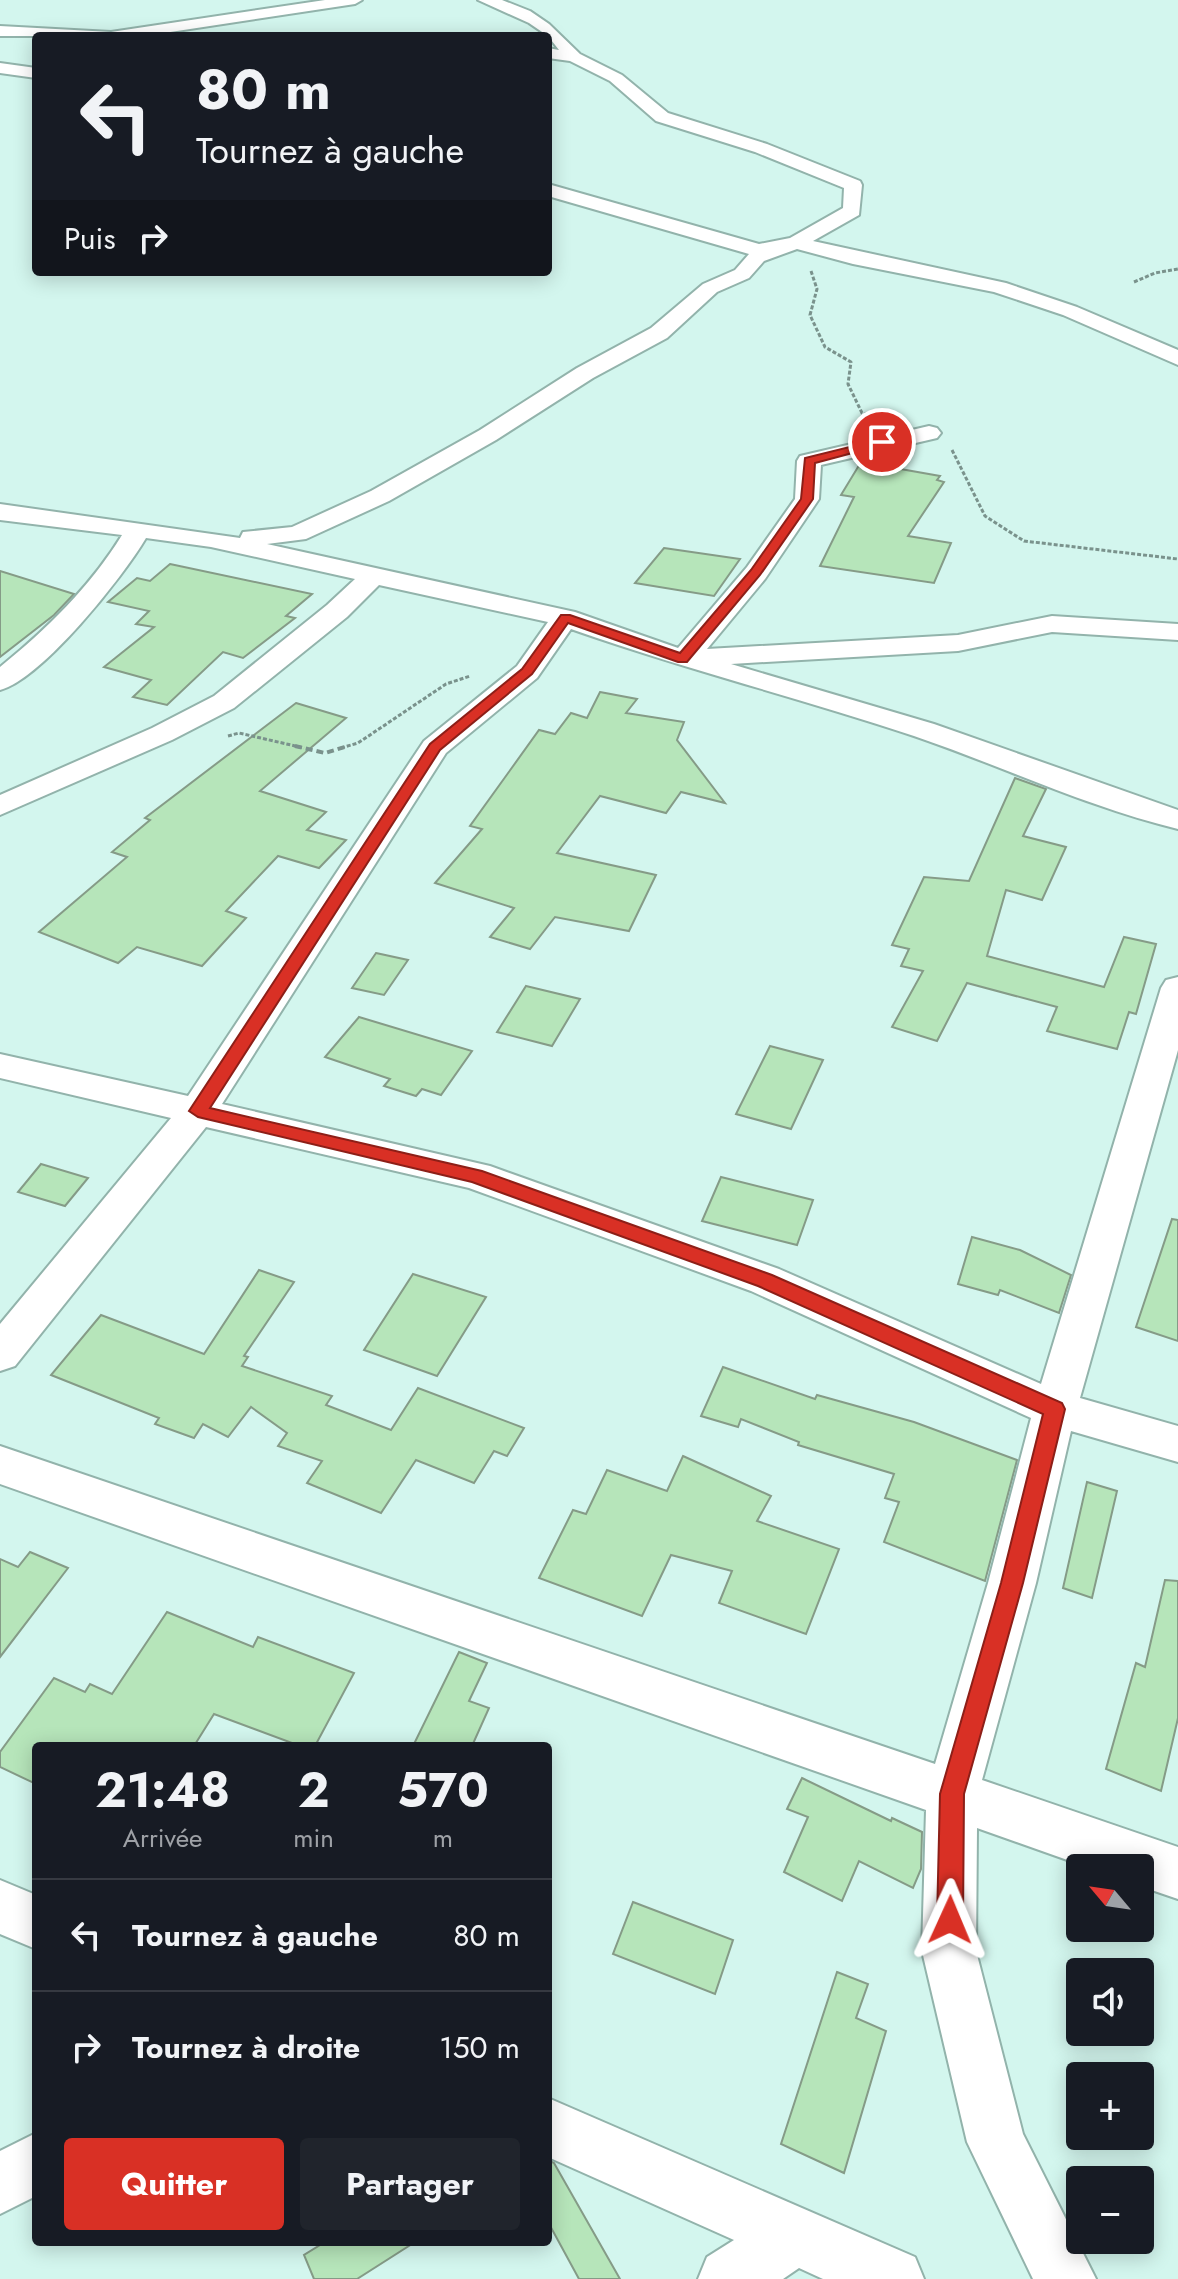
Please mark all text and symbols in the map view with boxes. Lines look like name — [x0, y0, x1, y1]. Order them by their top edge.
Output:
text: 80 m — [196, 49, 331, 130]
icon: left — [64, 64, 168, 168]
text: Tournez à gauche — [196, 124, 464, 176]
icon: right — [131, 216, 175, 260]
text: Puis — [64, 217, 115, 260]
pin — [848, 408, 916, 476]
icon: arrive — [860, 420, 904, 464]
text: 21:48 — [95, 1756, 230, 1825]
text: 2 — [298, 1756, 329, 1825]
text: 570 — [397, 1756, 489, 1825]
text: Arrivée — [123, 1819, 202, 1857]
text: min — [293, 1819, 334, 1857]
text: m — [433, 1819, 453, 1857]
north arrow — [1066, 1854, 1154, 1942]
map controls — [1066, 1854, 1154, 2254]
position arrow — [908, 1878, 992, 1962]
icon: left — [64, 1913, 108, 1957]
text: Tournez à gauche — [132, 1914, 378, 1957]
text: 80 m — [453, 1914, 520, 1957]
button: sound — [1066, 1958, 1154, 2046]
icon: right — [64, 2025, 108, 2069]
text: Tournez à droite — [132, 2026, 360, 2069]
text: 150 m — [439, 2026, 520, 2069]
button: + — [1066, 2062, 1154, 2150]
button: Quitter — [64, 2138, 284, 2230]
button: Partager — [300, 2138, 520, 2230]
button: − — [1066, 2166, 1154, 2254]

